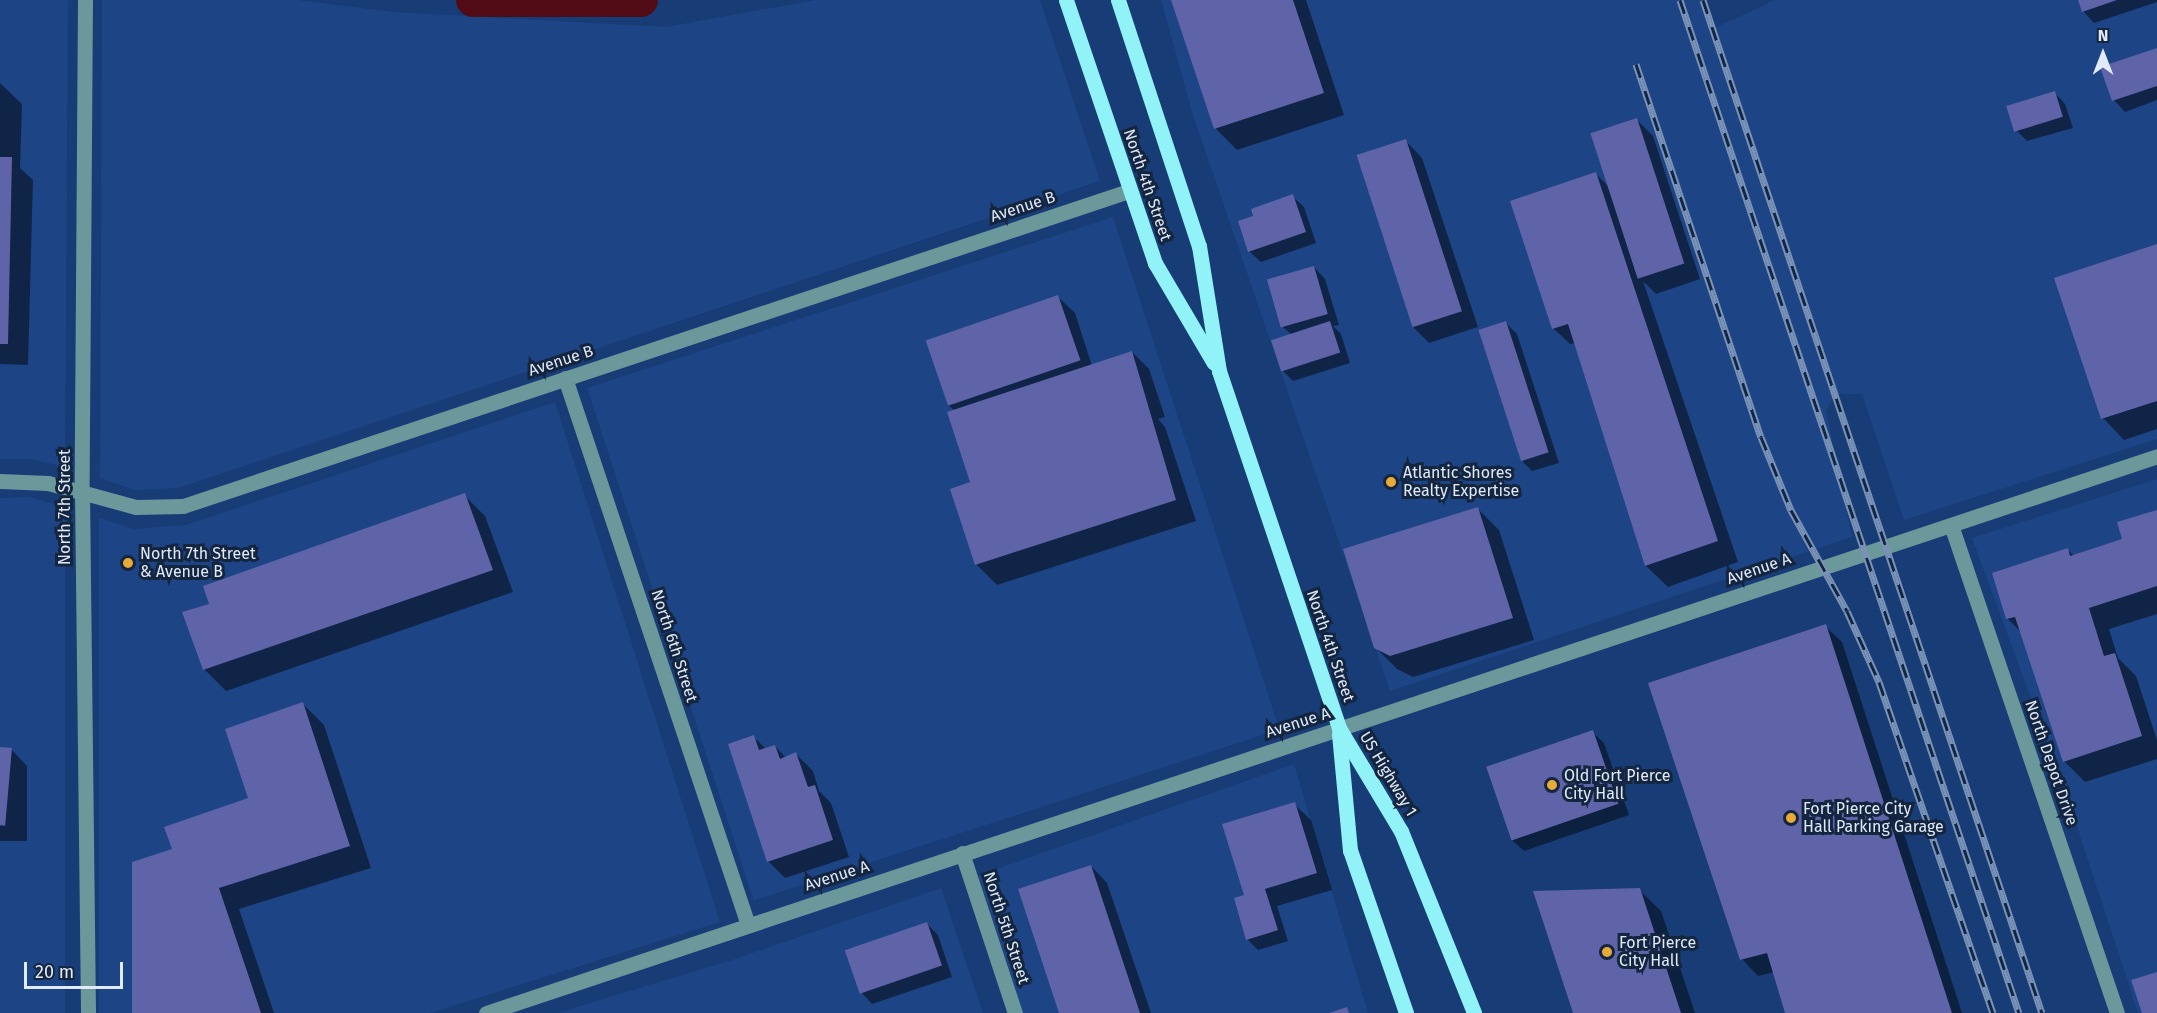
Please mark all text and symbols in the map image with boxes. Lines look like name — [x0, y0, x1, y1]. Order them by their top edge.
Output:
north arrow — [2073, 24, 2133, 84]
text: N — [2098, 26, 2108, 45]
street label: North 4th Street — [1119, 126, 1175, 244]
street label: Avenue B — [988, 188, 1058, 226]
street label: Avenue B — [526, 342, 596, 380]
street label: North 7th Street — [55, 449, 75, 565]
place label: Atlantic Shores Realty Expertise — [1403, 463, 1519, 501]
marker: Atlantic Shores Realty Expertise — [1384, 475, 1398, 489]
place label: North 7th Street & Avenue B — [140, 544, 256, 582]
street label: Avenue A — [1724, 549, 1794, 589]
marker: North 7th Street & Avenue B — [121, 556, 135, 570]
street label: North 6th Street — [647, 587, 701, 705]
street label: North 4th Street — [1302, 587, 1358, 705]
street label: North Depot Drive — [2021, 698, 2081, 828]
street label: Avenue A — [1263, 704, 1333, 742]
street label: US Highway 1 — [1355, 728, 1421, 820]
place label: Old Fort Pierce City Hall — [1564, 766, 1671, 804]
marker: Old Fort Pierce City Hall — [1545, 778, 1559, 792]
place label: Fort Pierce City Hall Parking Garage — [1803, 799, 1944, 837]
marker: Fort Pierce City Hall Parking Garage — [1784, 811, 1798, 825]
street label: Avenue A — [802, 857, 872, 895]
street label: North 5th Street — [979, 870, 1033, 986]
place label: Fort Pierce City Hall — [1619, 933, 1696, 971]
marker: Fort Pierce City Hall — [1600, 945, 1614, 959]
scale bar — [27, 950, 126, 988]
text: 20 m — [35, 961, 74, 983]

